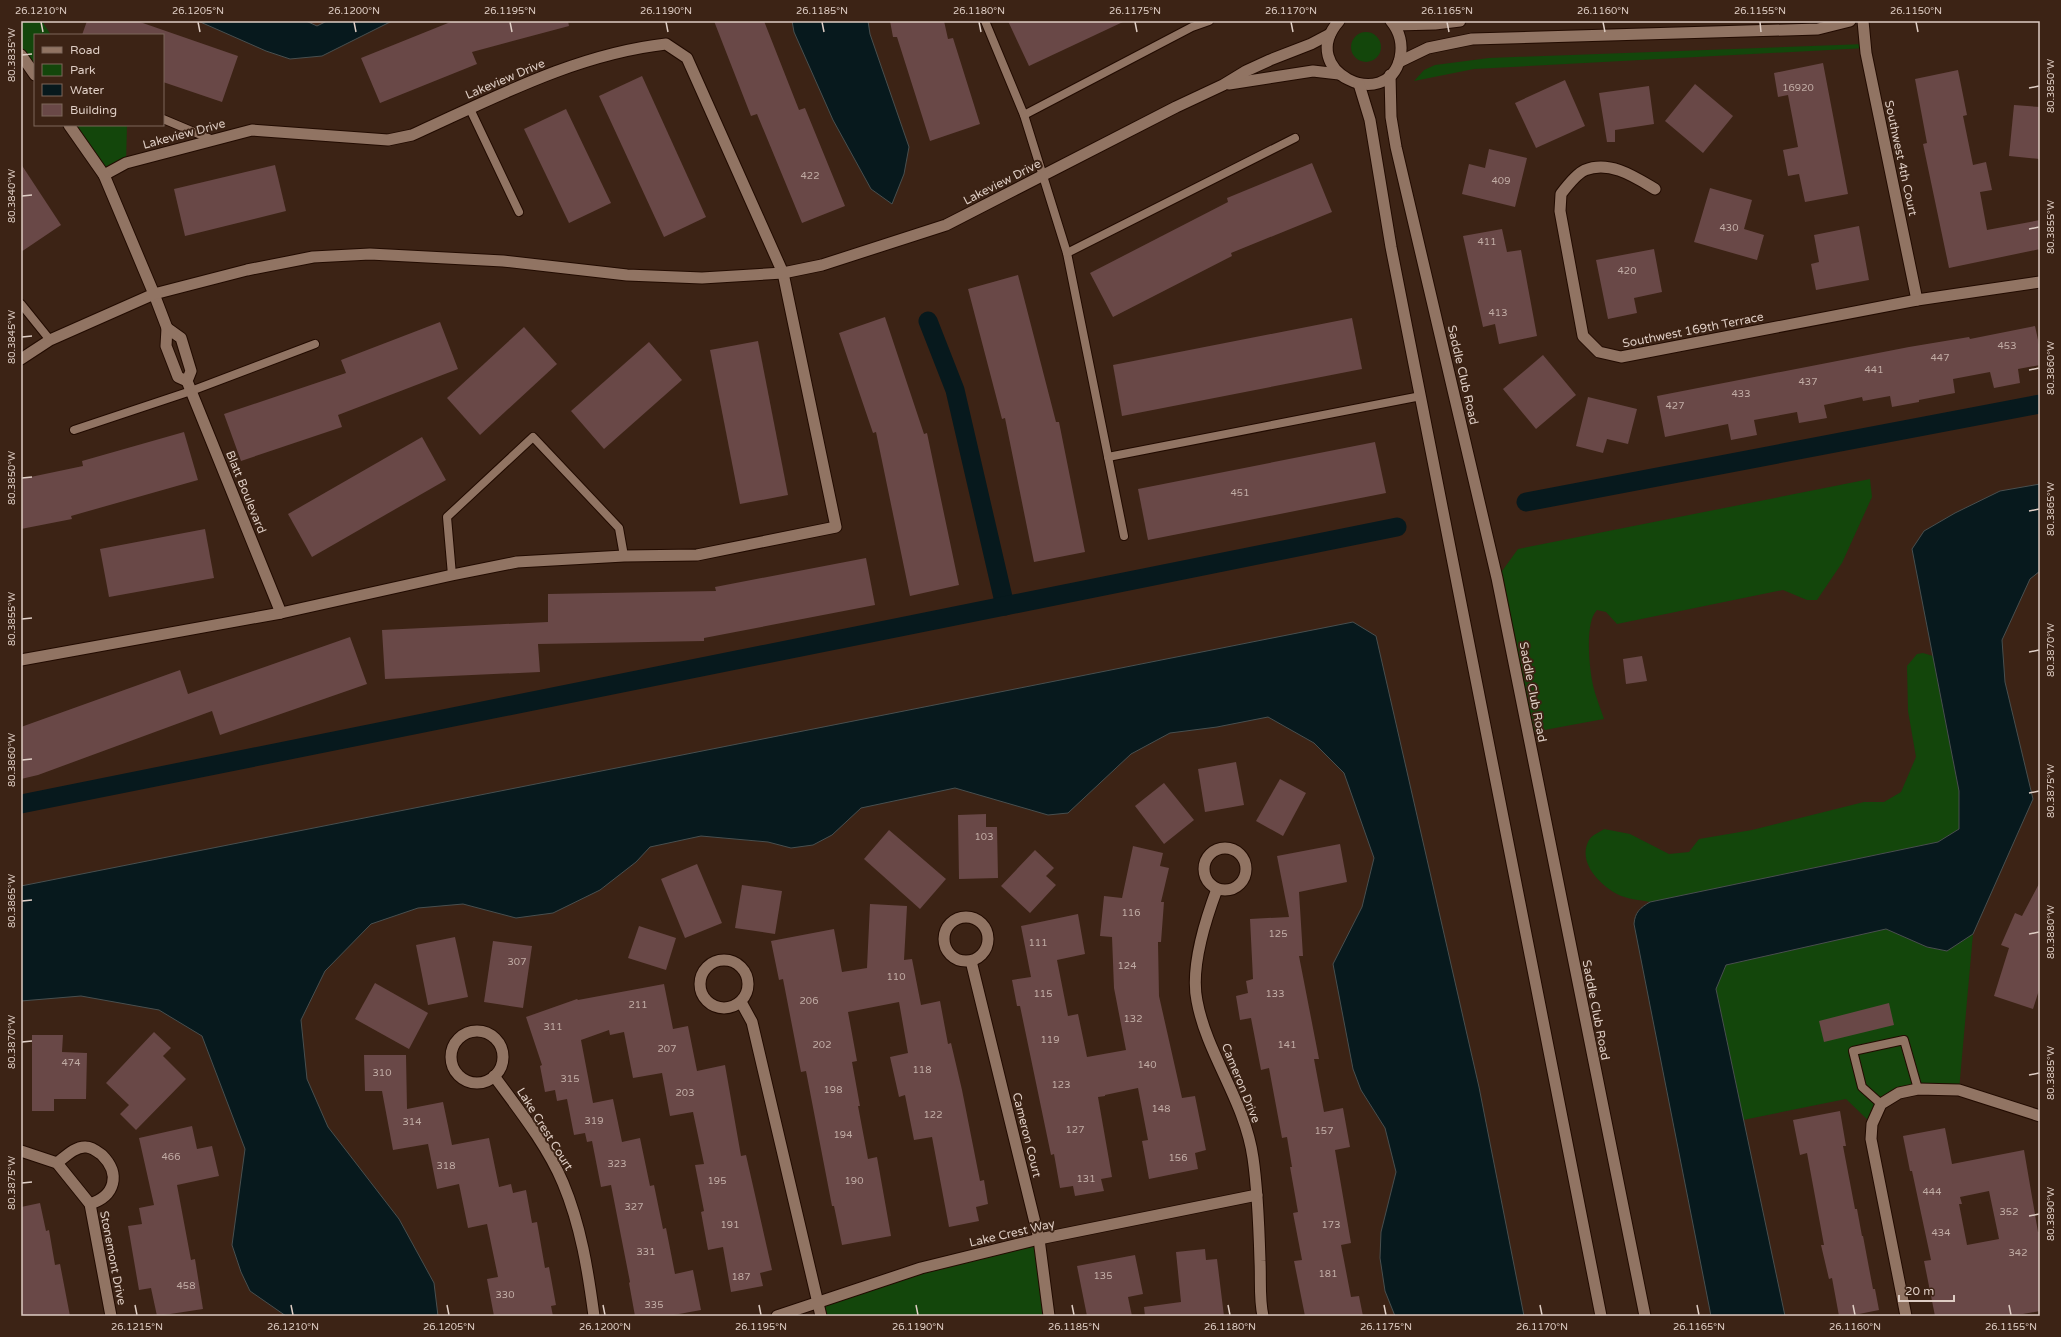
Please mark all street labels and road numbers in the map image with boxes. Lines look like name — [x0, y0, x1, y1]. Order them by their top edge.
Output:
street label: Lakeview Drive — [463, 56, 547, 102]
street label: Southwest 4th Court — [1882, 99, 1920, 218]
street label: Lakeview Drive — [141, 116, 227, 152]
street label: Lakeview Drive — [961, 156, 1043, 208]
street label: Southwest 169th Terrace — [1621, 309, 1765, 351]
street label: Saddle Club Road — [1445, 324, 1481, 426]
street label: Blatt Boulevard — [223, 449, 269, 535]
street label: Saddle Club Road — [1516, 641, 1550, 743]
street label: Saddle Club Road — [1579, 959, 1613, 1061]
street label: Cameron Drive — [1219, 1041, 1263, 1125]
street label: Lake Crest Court — [514, 1085, 576, 1173]
street label: Cameron Court — [1010, 1091, 1044, 1179]
street label: Stonemont Drive — [97, 1210, 129, 1307]
street label: Lake Crest Way — [968, 1216, 1057, 1250]

